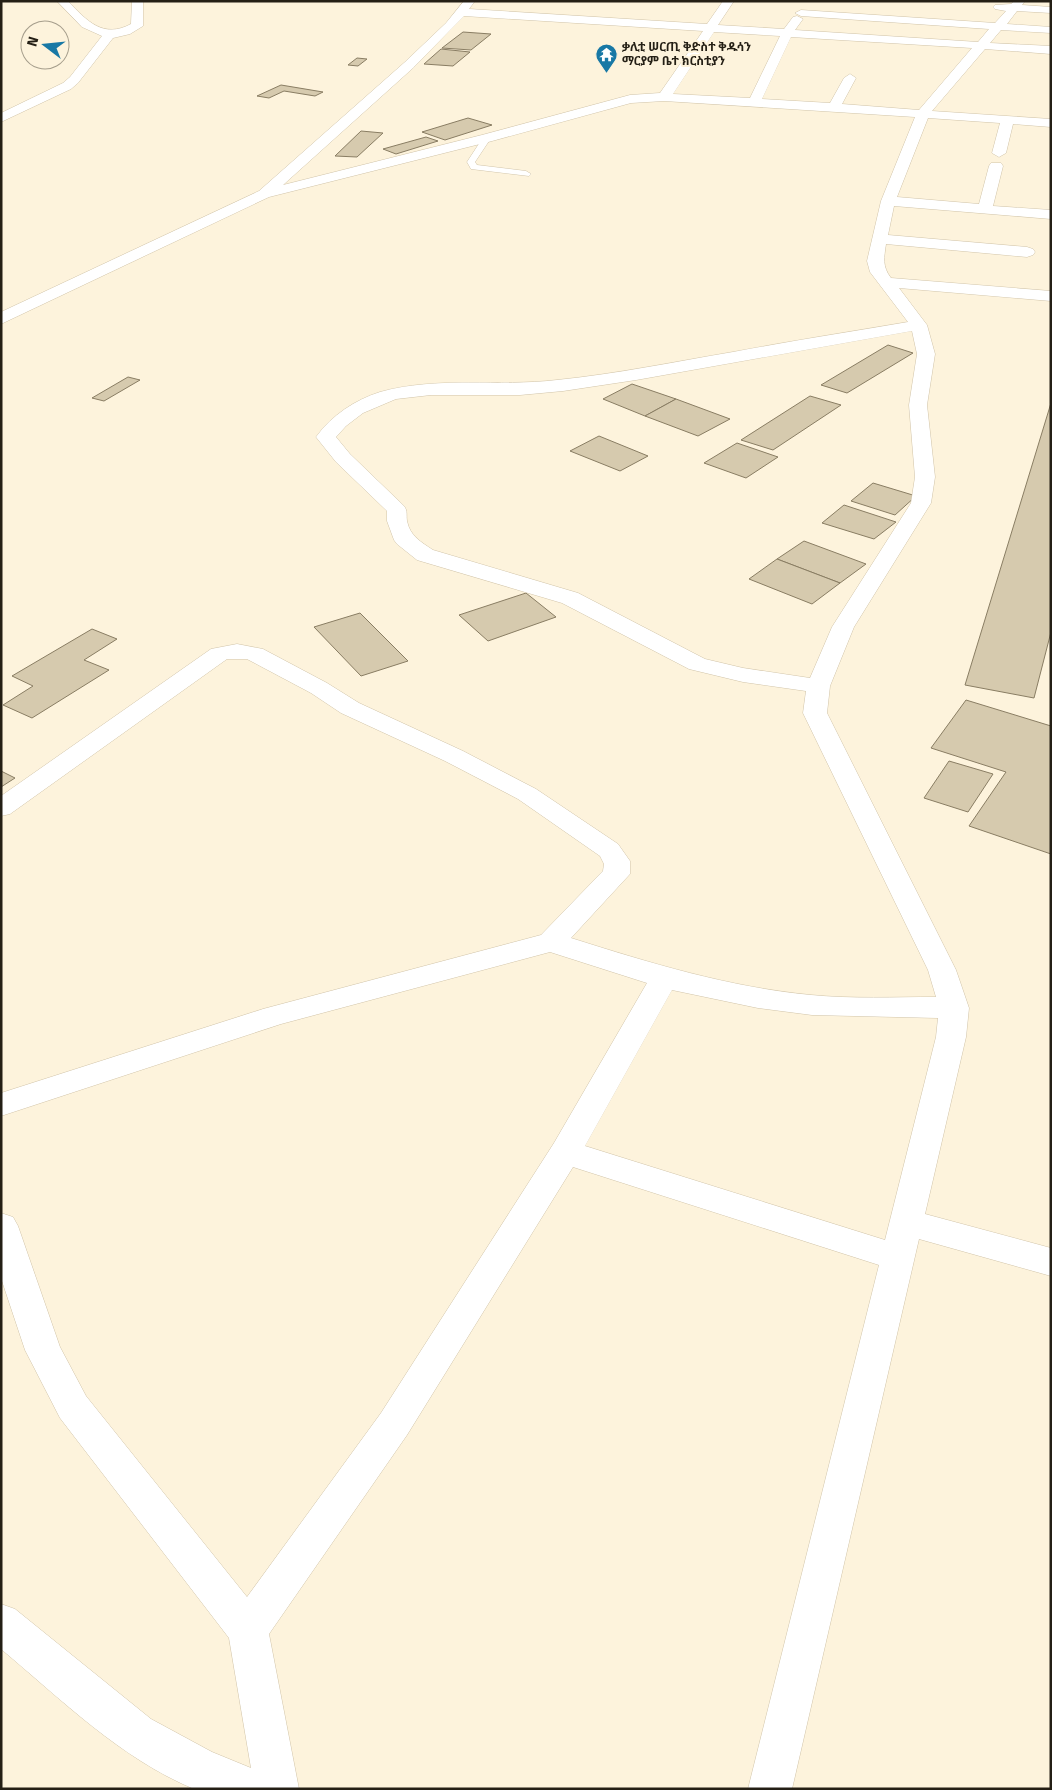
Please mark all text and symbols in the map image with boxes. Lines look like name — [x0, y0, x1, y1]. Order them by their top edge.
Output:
north arrow — [20, 20, 70, 70]
text: N — [24, 35, 42, 48]
place label: ቃሊቲ ሠርጢ ቅድስተ ቅዱሳን ማርያም ቤተ ክርስቲያን — [622, 40, 751, 68]
temple icon: ቃሊቲ ሠርጢ ቅድስተ ቅዱሳን ማርያም ቤተ ክርስቲያን — [594, 42, 618, 73]

